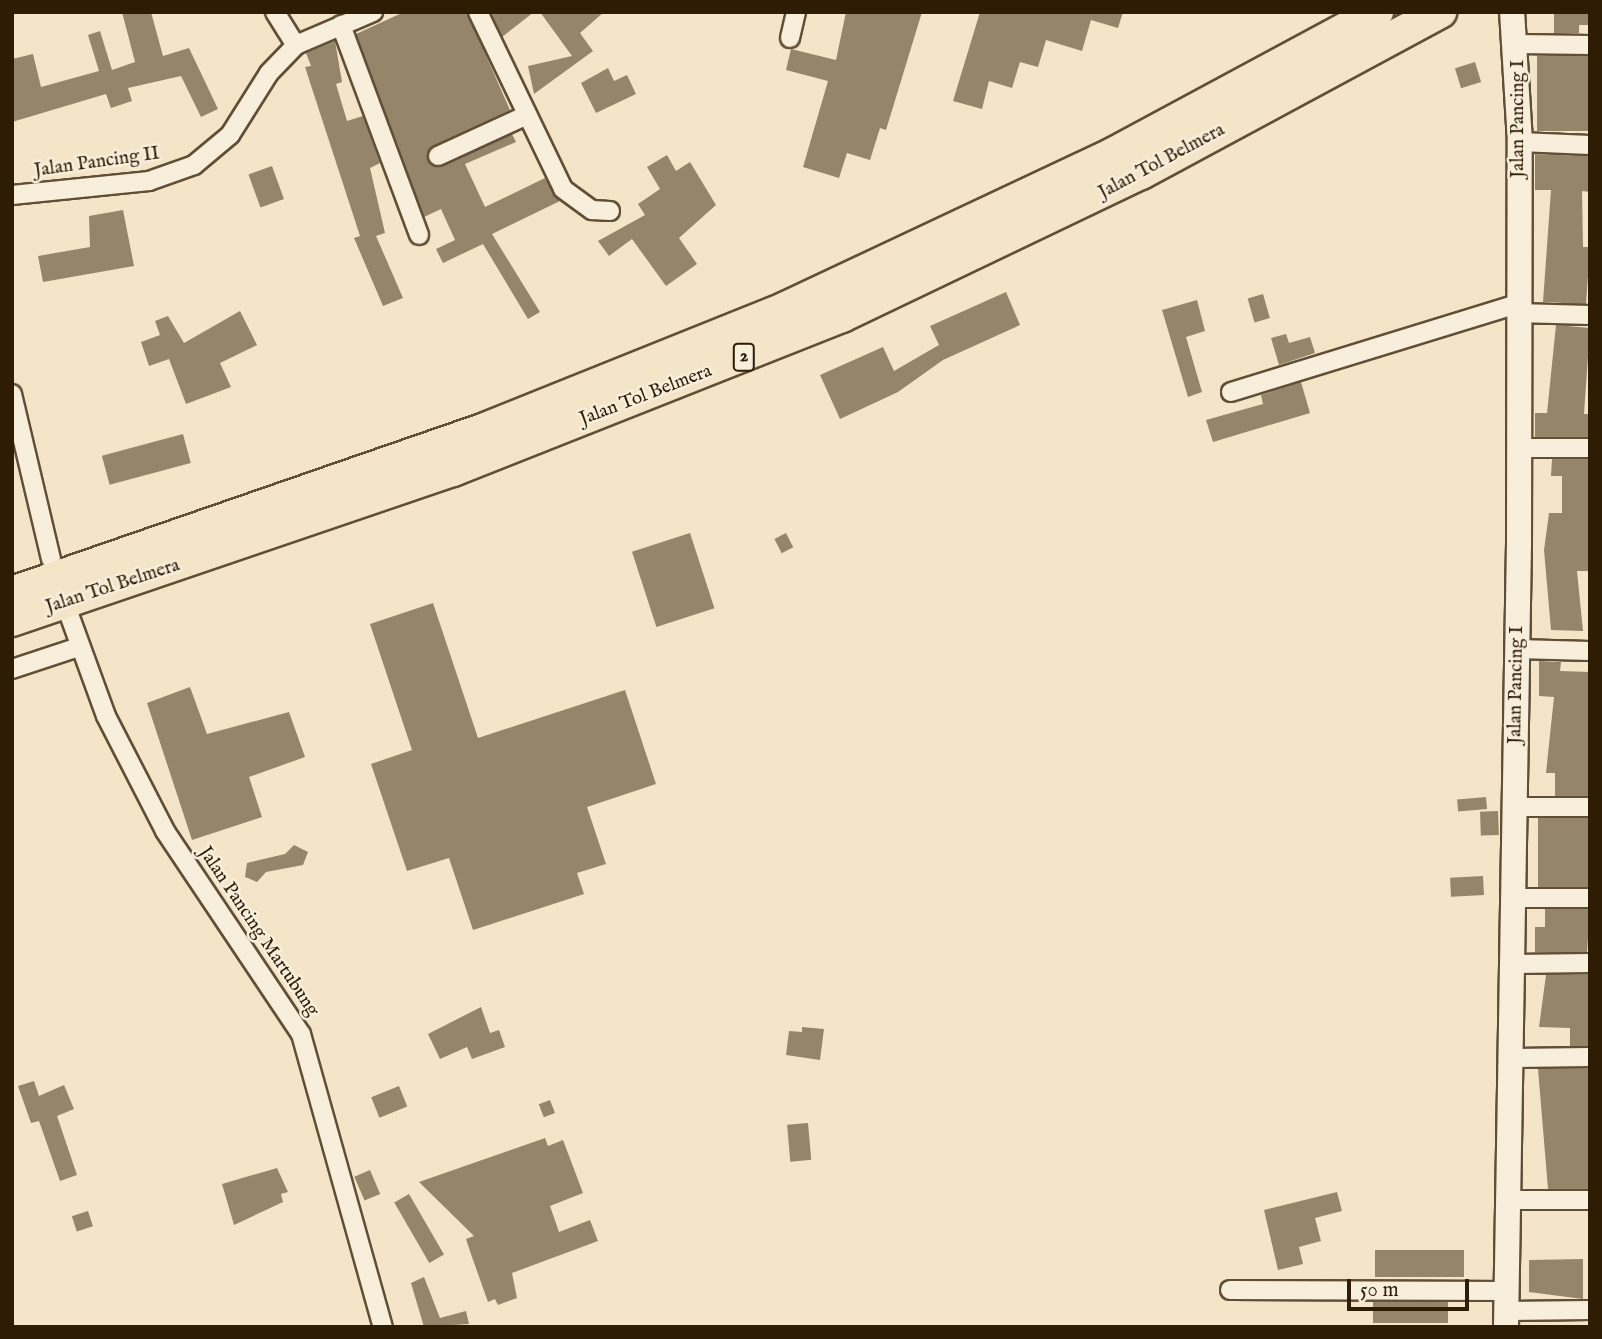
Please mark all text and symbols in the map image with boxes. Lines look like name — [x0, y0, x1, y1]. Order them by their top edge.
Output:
street label: Jalan Pancing I — [1508, 60, 1530, 178]
street label: Jalan Tol Belmera — [1095, 119, 1229, 205]
street label: Jalan Pancing II — [33, 143, 161, 183]
road number: 2 — [732, 342, 756, 372]
street label: Jalan Tol Belmera — [577, 360, 715, 432]
street label: Jalan Tol Belmera — [43, 555, 183, 619]
street label: Jalan Pancing I — [1505, 626, 1529, 744]
street label: Jalan Pancing Martubung — [193, 843, 323, 1021]
scale bar — [1350, 1266, 1472, 1310]
text: 50 m — [1360, 1277, 1399, 1304]

